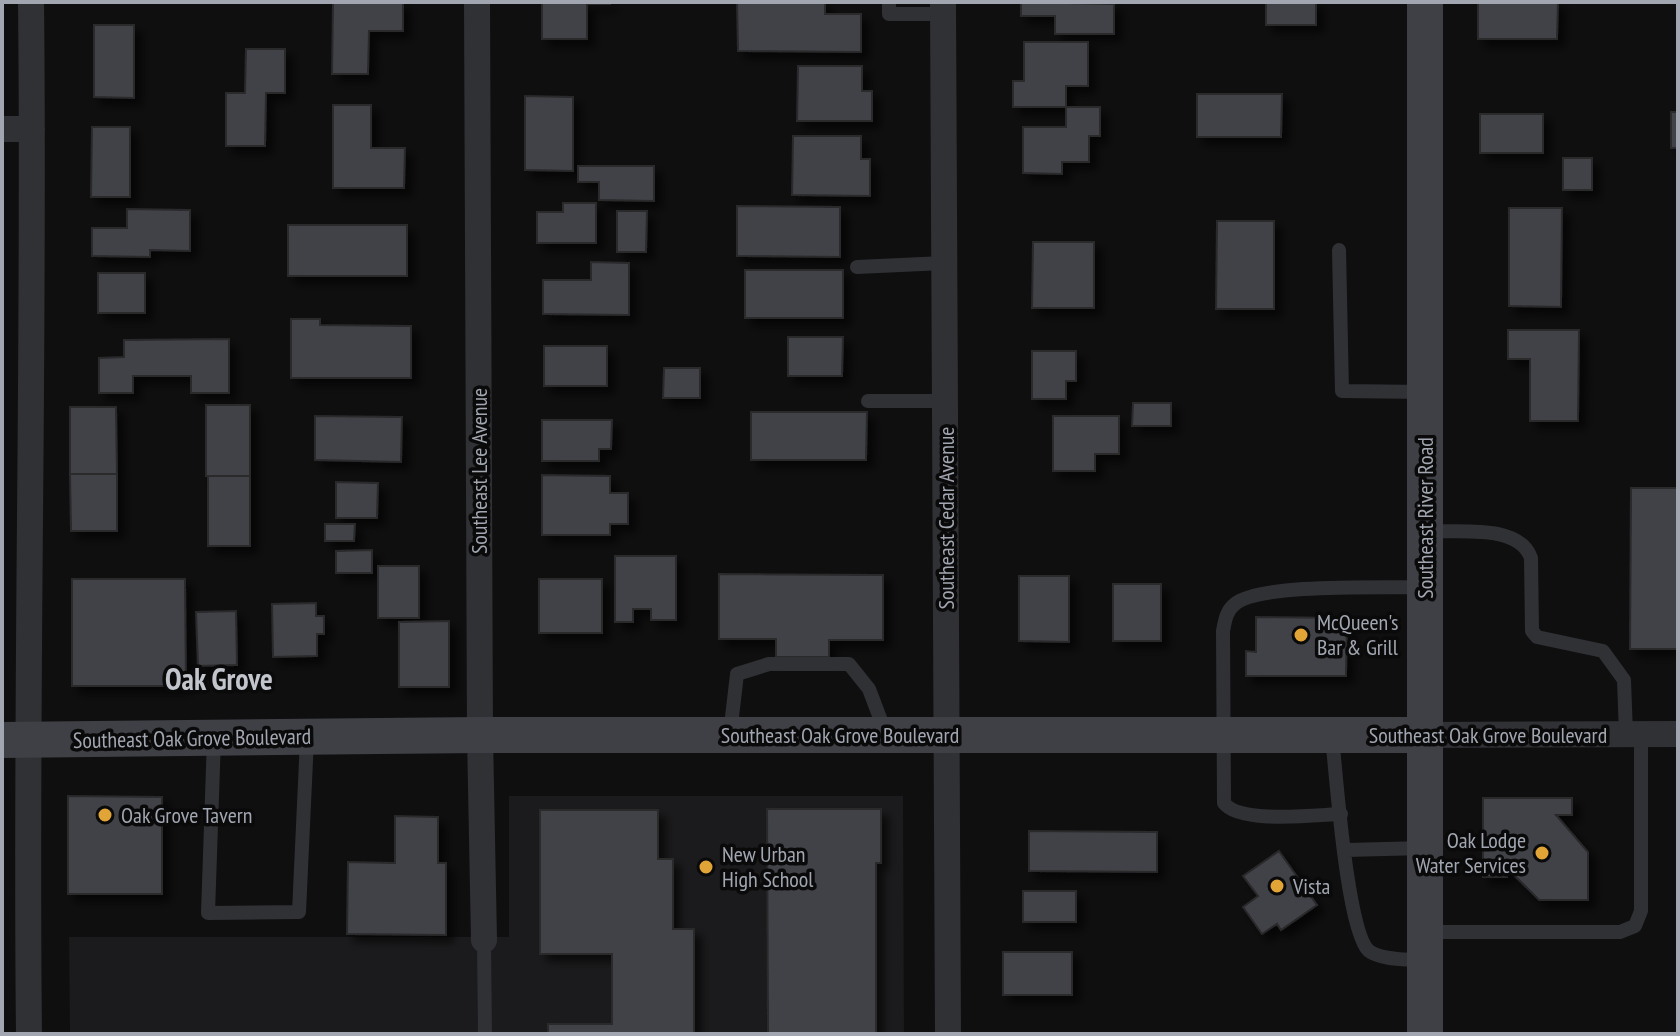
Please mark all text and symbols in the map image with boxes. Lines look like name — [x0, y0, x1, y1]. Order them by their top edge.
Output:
street label: Southeast Lee Avenue — [465, 388, 493, 554]
street label: Southeast Cedar Avenue — [932, 427, 960, 609]
street label: Southeast River Road — [1411, 437, 1439, 599]
place label: McQueen's Bar & Grill — [1317, 608, 1399, 661]
marker: McQueen's Bar & Grill — [1292, 626, 1310, 644]
district label: Oak Grove — [165, 659, 273, 698]
street label: Southeast Oak Grove Boulevard — [721, 721, 959, 749]
street label: Southeast Oak Grove Boulevard — [1369, 721, 1607, 749]
street label: Southeast Oak Grove Boulevard — [73, 722, 311, 754]
place label: Oak Grove Tavern — [121, 801, 252, 829]
marker: Oak Grove Tavern — [96, 806, 114, 824]
place label: Oak Lodge Water Services — [1416, 826, 1526, 879]
place label: New Urban High School — [722, 840, 814, 893]
marker: Oak Lodge Water Services — [1533, 844, 1551, 862]
marker: New Urban High School — [697, 858, 715, 876]
place label: Vista — [1292, 872, 1330, 900]
marker: Vista — [1268, 877, 1286, 895]

